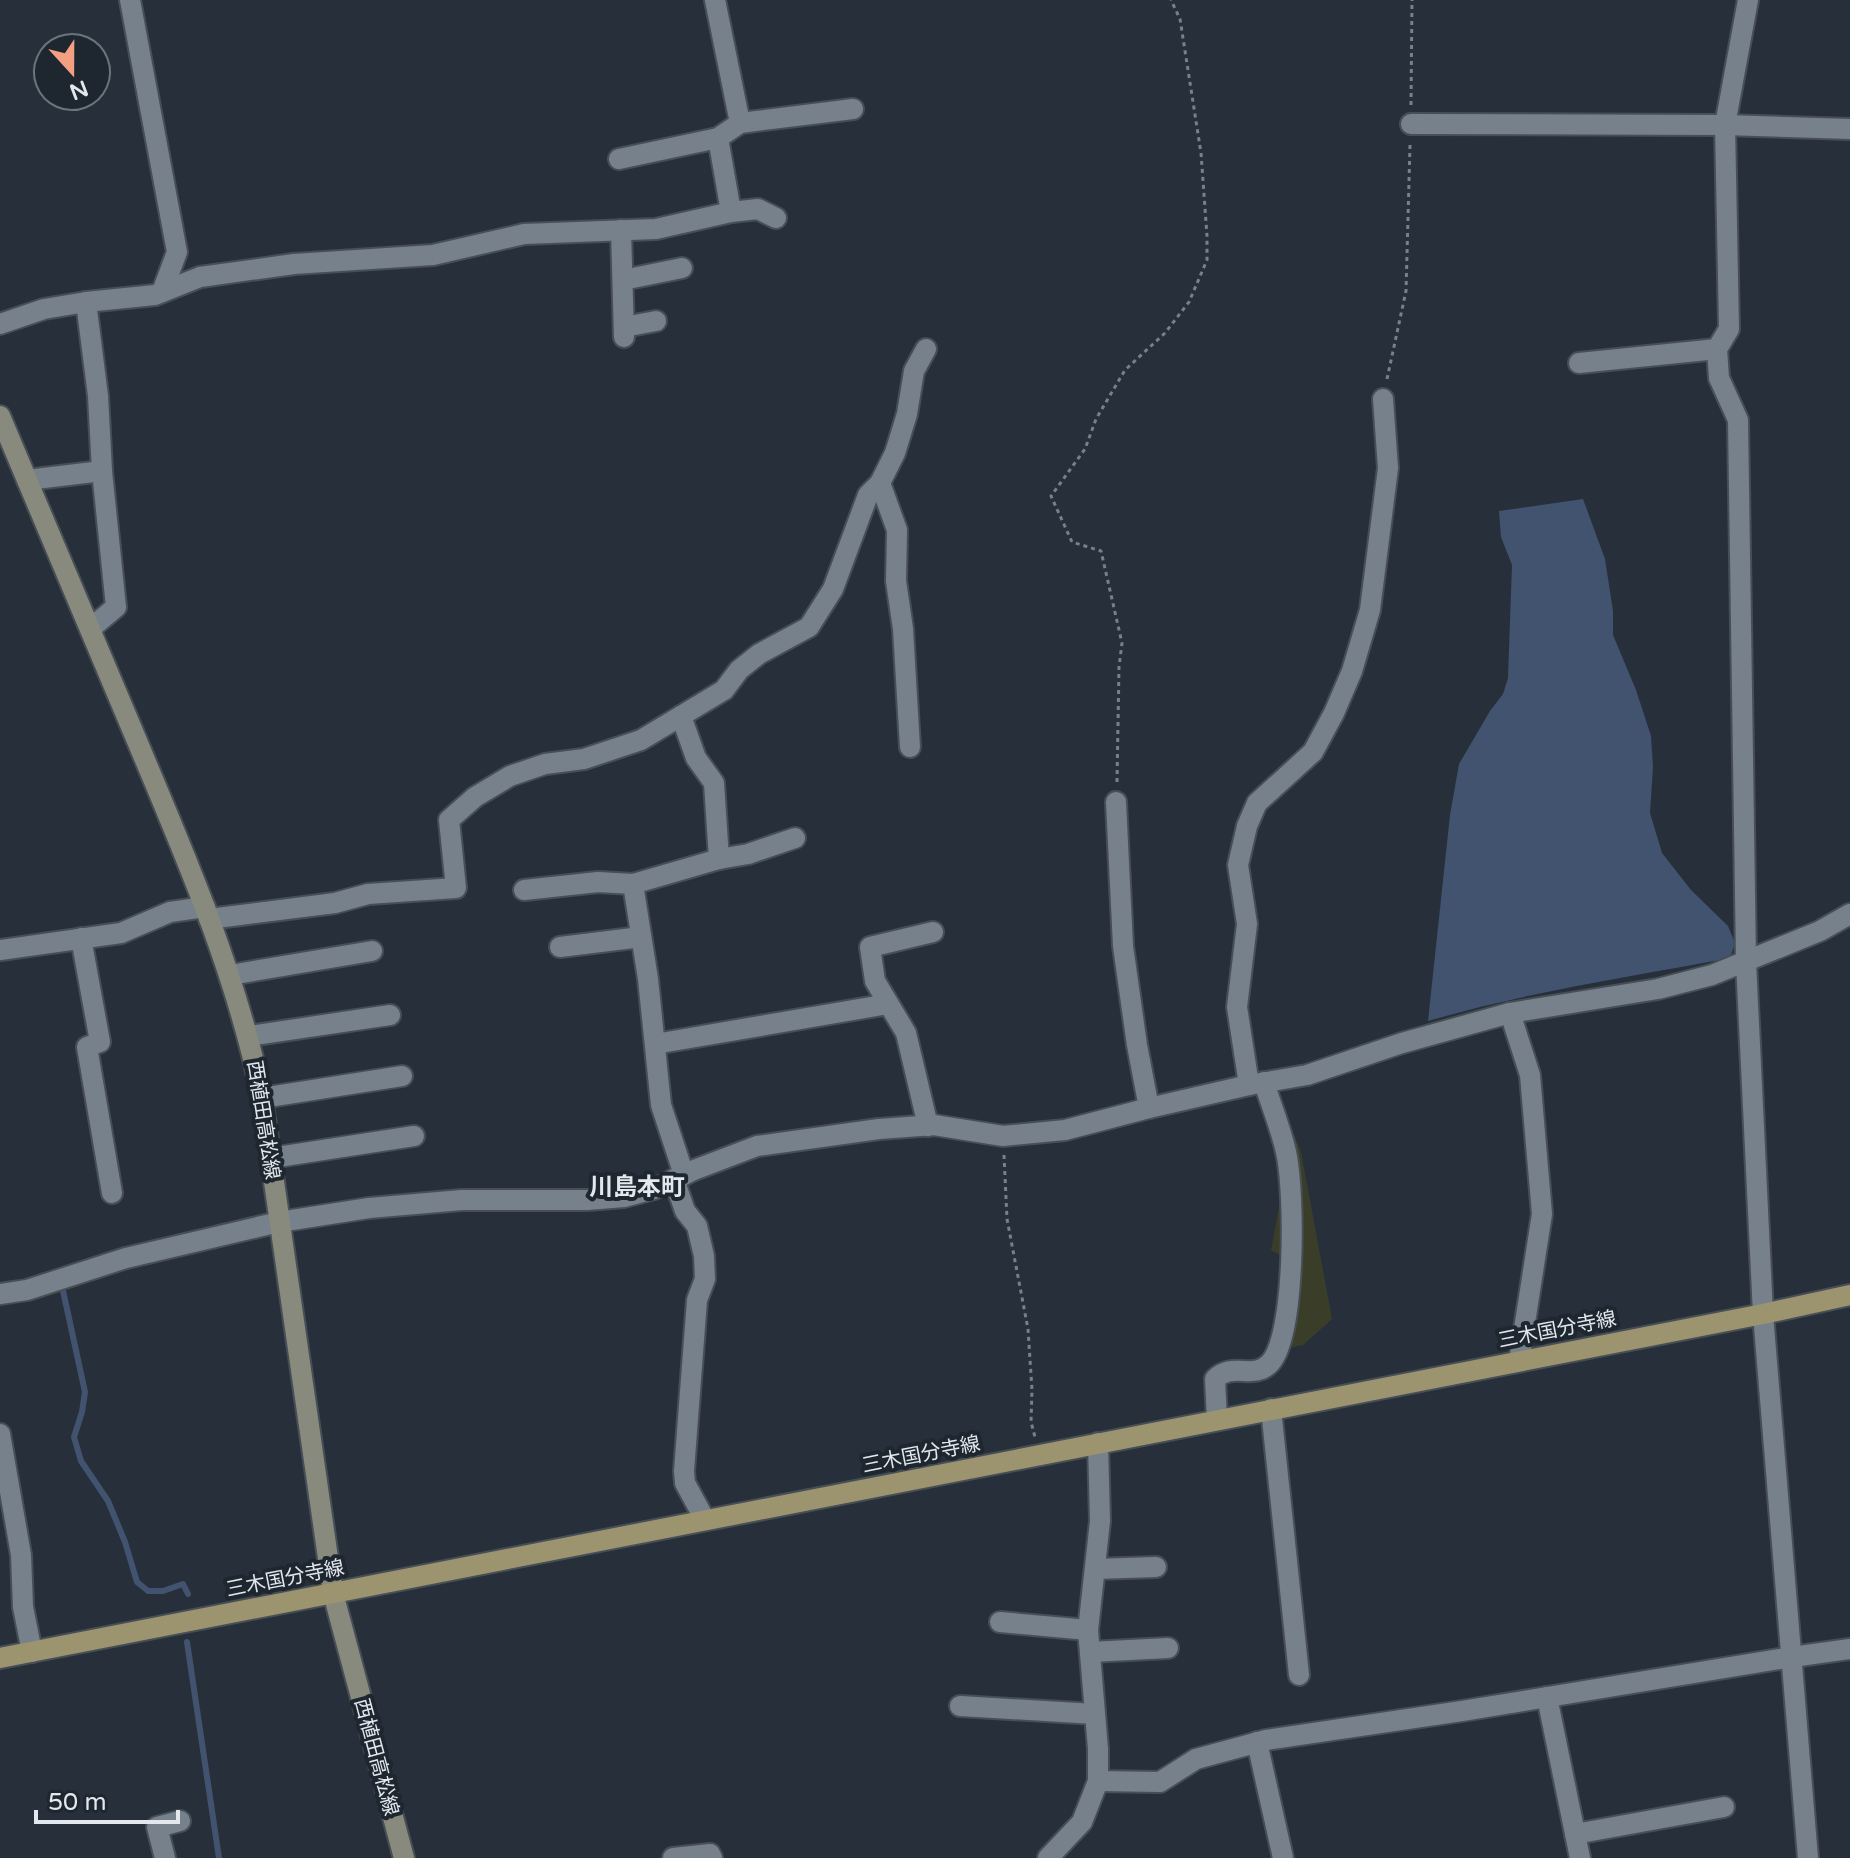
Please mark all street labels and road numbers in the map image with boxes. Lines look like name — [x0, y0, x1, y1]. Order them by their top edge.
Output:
street label: 西植田高松線 — [242, 1059, 284, 1181]
street label: 三木国分寺線 — [1496, 1307, 1618, 1353]
street label: 三木国分寺線 — [860, 1432, 982, 1478]
street label: 三木国分寺線 — [224, 1556, 346, 1602]
street label: 西植田高松線 — [349, 1696, 403, 1818]

